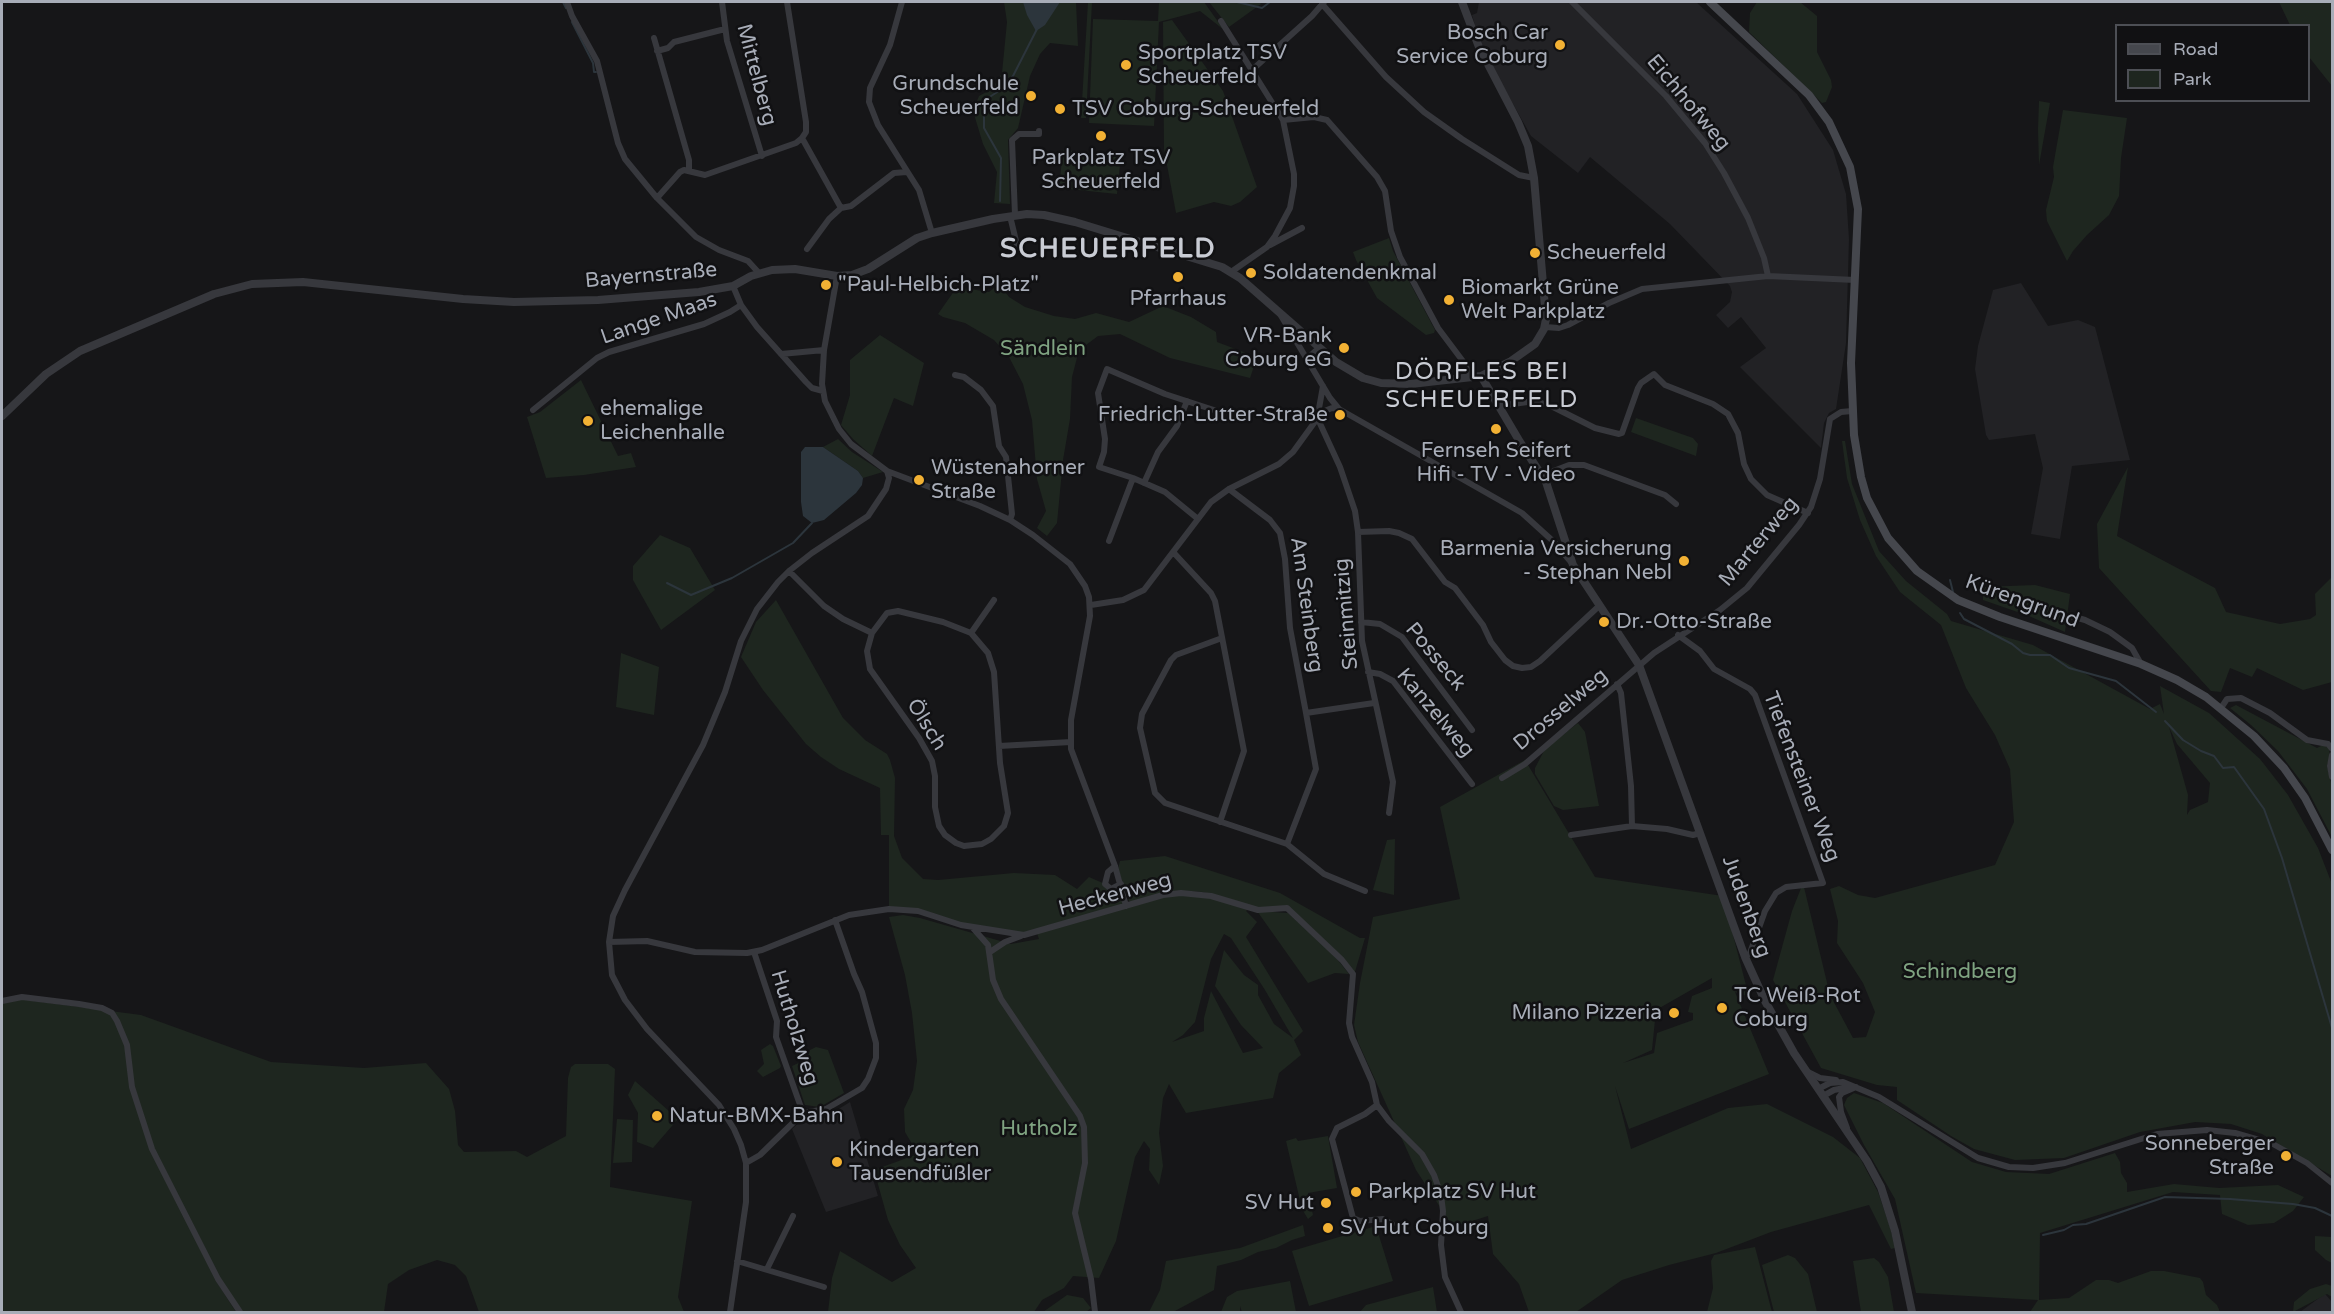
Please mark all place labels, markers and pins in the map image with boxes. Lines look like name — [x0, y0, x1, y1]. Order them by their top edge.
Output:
place label: Bosch Car Service Coburg — [1396, 20, 1548, 70]
marker: Bosch Car Service Coburg — [1553, 38, 1567, 52]
place label: Sportplatz TSV Scheuerfeld — [1138, 40, 1287, 90]
marker: Sportplatz TSV Scheuerfeld — [1119, 58, 1133, 72]
place label: Grundschule Scheuerfeld — [892, 71, 1019, 121]
marker: Grundschule Scheuerfeld — [1024, 89, 1038, 103]
place label: TSV Coburg-Scheuerfeld — [1072, 96, 1319, 122]
marker: TSV Coburg-Scheuerfeld — [1053, 102, 1067, 116]
marker: Parkplatz TSV Scheuerfeld — [1094, 129, 1108, 143]
place label: Parkplatz TSV Scheuerfeld — [1032, 145, 1170, 195]
place label: Scheuerfeld — [1547, 240, 1666, 266]
marker: Scheuerfeld — [1528, 246, 1542, 260]
place label: Soldatendenkmal — [1263, 260, 1437, 286]
marker: Soldatendenkmal — [1244, 266, 1258, 280]
marker: Pfarrhaus — [1171, 270, 1185, 284]
place label: "Paul-Helbich-Platz" — [838, 272, 1039, 298]
place label: Biomarkt Grüne Welt Parkplatz — [1461, 275, 1619, 325]
marker: "Paul-Helbich-Platz" — [819, 278, 833, 292]
place label: Pfarrhaus — [1129, 286, 1227, 312]
marker: Biomarkt Grüne Welt Parkplatz — [1442, 293, 1456, 307]
place label: VR-Bank Coburg eG — [1225, 323, 1332, 373]
marker: VR-Bank Coburg eG — [1337, 341, 1351, 355]
place label: ehemalige Leichenhalle — [600, 396, 725, 446]
place label: Friedrich-Lutter-Straße — [1098, 402, 1328, 428]
marker: Friedrich-Lutter-Straße — [1333, 408, 1347, 422]
marker: ehemalige Leichenhalle — [581, 414, 595, 428]
marker: Fernseh Seifert Hifi - TV - Video — [1489, 422, 1503, 436]
place label: Fernseh Seifert Hifi - TV - Video — [1417, 438, 1575, 488]
place label: Wüstenahorner Straße — [931, 455, 1085, 505]
marker: Wüstenahorner Straße — [912, 473, 926, 487]
place label: Barmenia Versicherung - Stephan Nebl — [1440, 536, 1672, 586]
marker: Barmenia Versicherung - Stephan Nebl — [1677, 554, 1691, 568]
place label: Dr.-Otto-Straße — [1616, 609, 1772, 635]
marker: Dr.-Otto-Straße — [1597, 615, 1611, 629]
place label: TC Weiß-Rot Coburg — [1734, 983, 1861, 1033]
place label: Milano Pizzeria — [1512, 1000, 1662, 1026]
marker: TC Weiß-Rot Coburg — [1715, 1001, 1729, 1015]
marker: Milano Pizzeria — [1667, 1006, 1681, 1020]
place label: Natur-BMX-Bahn — [669, 1103, 844, 1129]
marker: Natur-BMX-Bahn — [650, 1109, 664, 1123]
place label: Sonneberger Straße — [2145, 1131, 2274, 1181]
place label: Kindergarten Tausendfüßler — [849, 1137, 991, 1187]
marker: Sonneberger Straße — [2279, 1149, 2293, 1163]
marker: Kindergarten Tausendfüßler — [830, 1155, 844, 1169]
place label: Parkplatz SV Hut — [1368, 1179, 1536, 1205]
marker: Parkplatz SV Hut — [1349, 1185, 1363, 1199]
place label: SV Hut — [1245, 1190, 1314, 1216]
marker: SV Hut — [1319, 1196, 1333, 1210]
place label: SV Hut Coburg — [1340, 1215, 1489, 1241]
marker: SV Hut Coburg — [1321, 1221, 1335, 1235]

